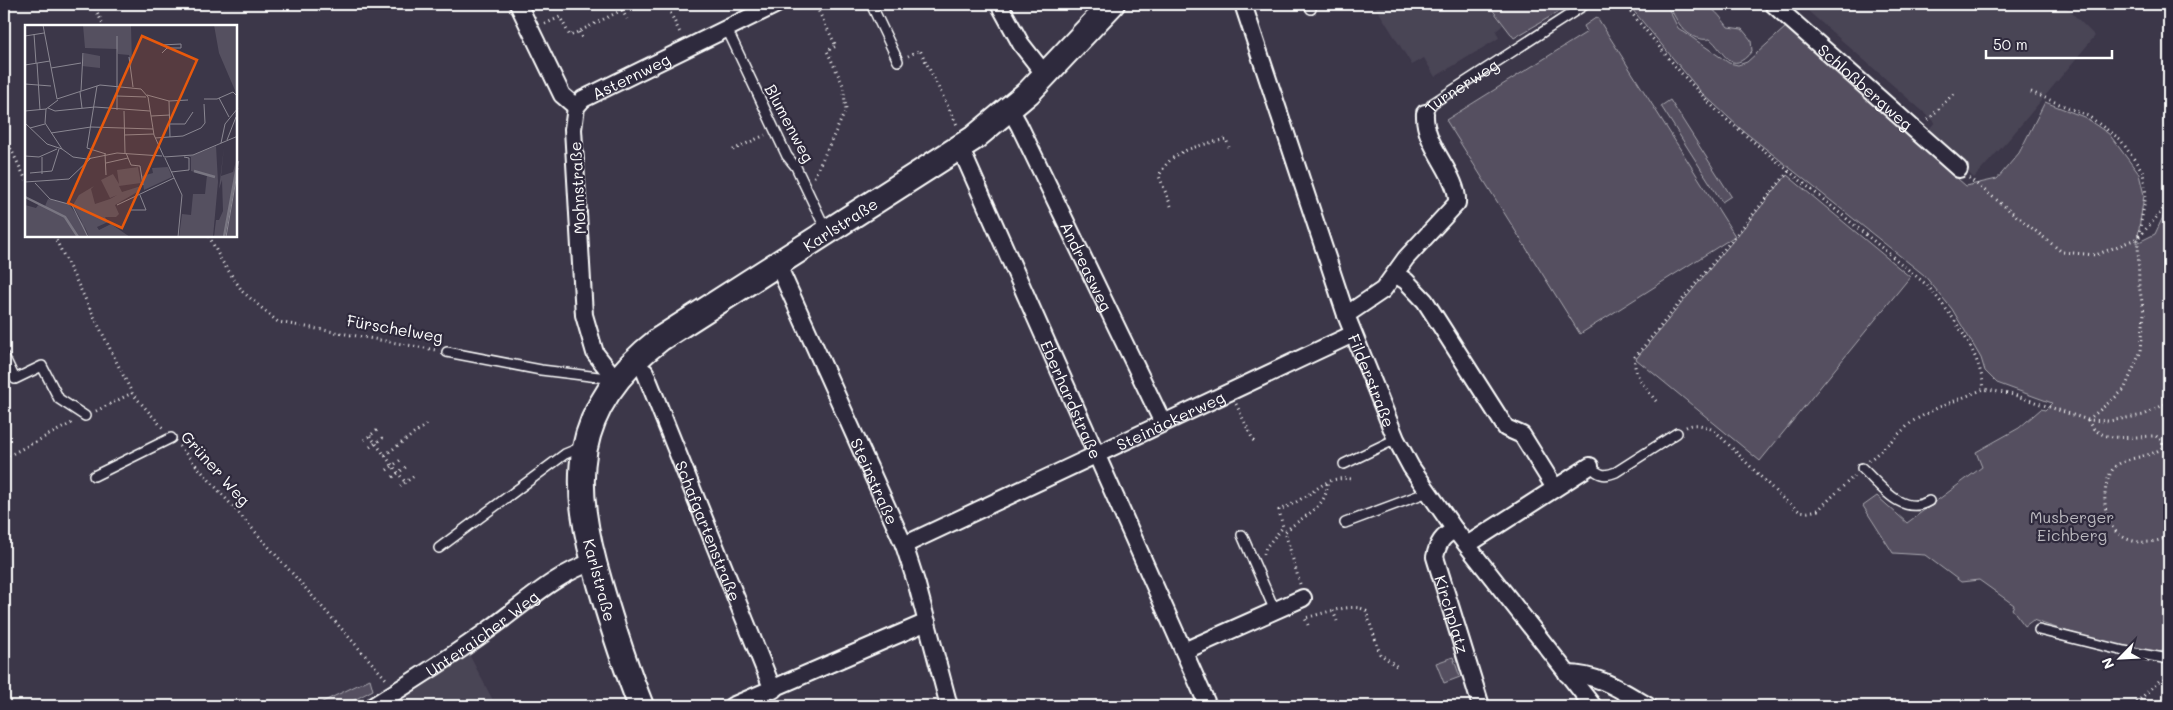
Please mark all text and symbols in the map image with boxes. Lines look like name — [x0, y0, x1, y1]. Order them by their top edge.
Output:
inset map — [25, 25, 238, 238]
scale bar — [1986, 28, 2112, 60]
text: 50 m — [1993, 34, 2028, 54]
street label: Schloßbergweg — [1814, 39, 1918, 134]
street label: Asternweg — [588, 48, 673, 104]
street label: Turnerweg — [1419, 53, 1502, 117]
street label: Blumenweg — [761, 80, 819, 166]
street label: Mohnstraße — [564, 141, 590, 235]
street label: Karlstraße — [799, 192, 881, 255]
street label: Andreasweg — [1057, 218, 1118, 314]
street label: Fürschelweg — [345, 309, 445, 347]
street label: Filderstraße — [1344, 330, 1401, 430]
street label: Eberhardstraße — [1036, 337, 1107, 462]
street label: Steinäckerweg — [1113, 386, 1228, 454]
street label: Grüner Weg — [177, 426, 255, 510]
street label: Steinstraße — [847, 434, 904, 527]
street label: Schafgartenstraße — [671, 457, 747, 604]
park label: Musberger Eichberg — [2030, 506, 2114, 545]
street label: Karlstraße — [579, 536, 621, 624]
street label: Kirchplatz — [1431, 572, 1475, 656]
street label: Unteraicher Weg — [421, 585, 542, 681]
north arrow — [2096, 632, 2146, 682]
text: N — [2097, 655, 2119, 672]

